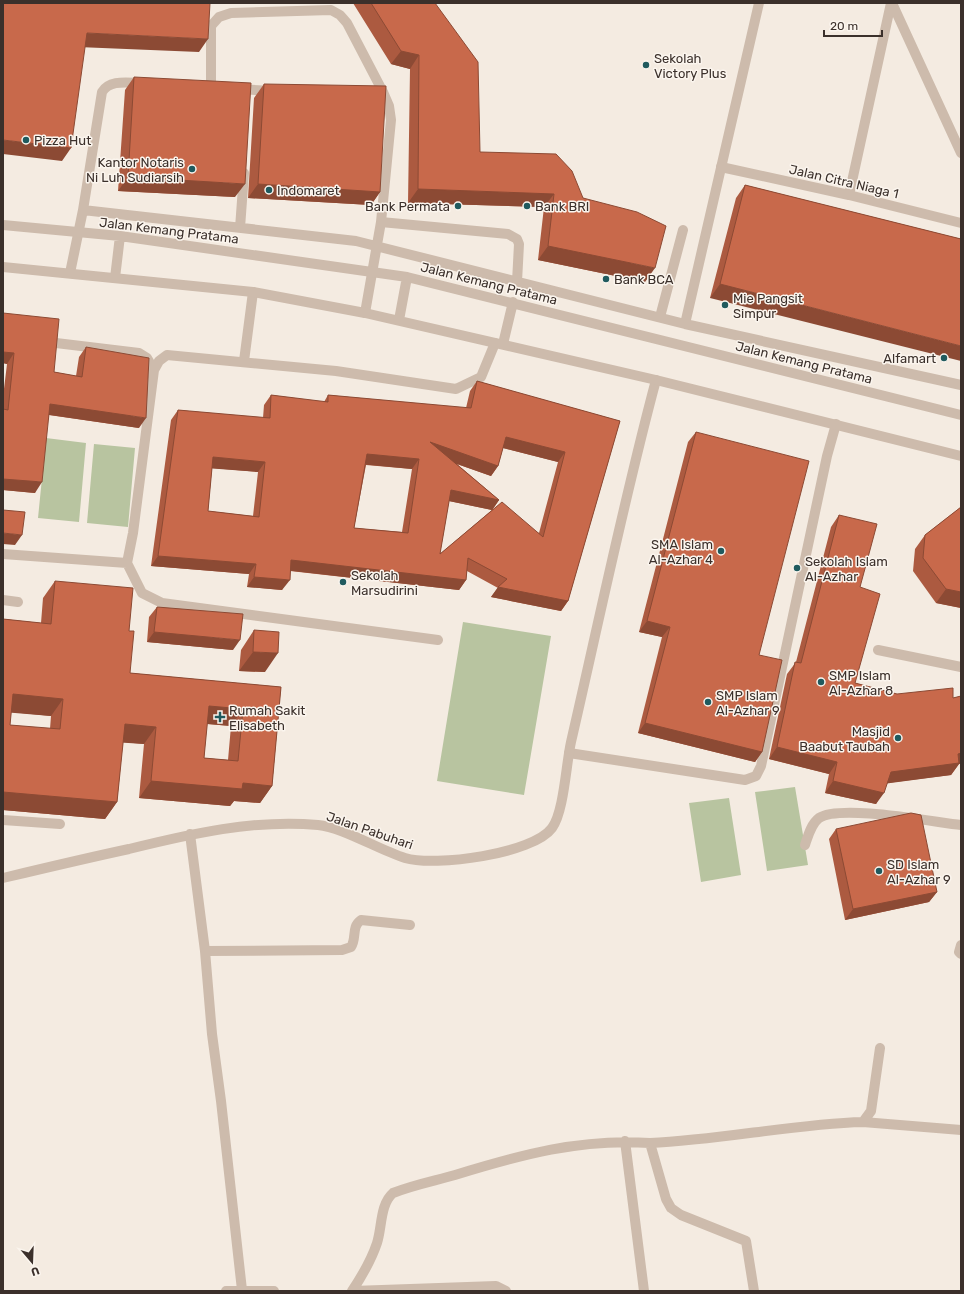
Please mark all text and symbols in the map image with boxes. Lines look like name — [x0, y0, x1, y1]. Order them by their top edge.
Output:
scale bar — [824, 12, 882, 38]
text: 20 m — [830, 19, 858, 33]
place label: Sekolah Victory Plus — [654, 51, 727, 81]
marker: Sekolah Victory Plus — [641, 60, 651, 70]
place label: Pizza Hut — [34, 133, 91, 148]
marker: Pizza Hut — [21, 135, 31, 145]
place label: Kantor Notaris Ni Luh Sudiarsih — [86, 155, 184, 185]
street label: Jalan Citra Niaga 1 — [787, 162, 900, 202]
marker: Kantor Notaris Ni Luh Sudiarsih — [187, 164, 197, 174]
place label: Indomaret — [277, 183, 340, 198]
marker: Indomaret — [264, 185, 274, 195]
place label: Bank Permata — [365, 199, 450, 214]
place label: Bank BRI — [535, 199, 589, 214]
marker: Bank Permata — [453, 201, 463, 211]
marker: Bank BRI — [522, 201, 532, 211]
street label: Jalan Kemang Pratama — [98, 215, 239, 247]
street label: Jalan Kemang Pratama — [419, 259, 559, 309]
place label: Bank BCA — [614, 272, 674, 287]
marker: Bank BCA — [601, 274, 611, 284]
place label: Mie Pangsit Simpur — [733, 291, 803, 321]
marker: Mie Pangsit Simpur — [720, 300, 730, 310]
street label: Jalan Kemang Pratama — [734, 338, 874, 388]
place label: Alfamart — [883, 351, 936, 366]
marker: Alfamart — [939, 353, 949, 363]
place label: SMA Islam Al-Azhar 4 — [649, 537, 713, 567]
marker: SMA Islam Al-Azhar 4 — [716, 546, 726, 556]
place label: Sekolah Islam Al-Azhar — [805, 554, 888, 584]
marker: Sekolah Islam Al-Azhar — [792, 563, 802, 573]
place label: Sekolah Marsudirini — [351, 568, 418, 598]
marker: Sekolah Marsudirini — [338, 577, 348, 587]
place label: SMP Islam Al-Azhar 8 — [829, 668, 893, 698]
marker: SMP Islam Al-Azhar 8 — [816, 677, 826, 687]
place label: SMP Islam Al-Azhar 9 — [716, 688, 780, 718]
marker: SMP Islam Al-Azhar 9 — [703, 697, 713, 707]
place label: Rumah Sakit Elisabeth — [229, 703, 305, 733]
marker: Rumah Sakit Elisabeth — [214, 711, 226, 723]
place label: Masjid Baabut Taubah — [799, 724, 890, 754]
marker: Masjid Baabut Taubah — [893, 733, 903, 743]
street label: Jalan Pabuhari — [324, 809, 415, 852]
place label: SD Islam Al-Azhar 9 — [887, 857, 951, 887]
marker: SD Islam Al-Azhar 9 — [874, 866, 884, 876]
north arrow — [12, 1242, 52, 1282]
text: U — [29, 1264, 41, 1278]

